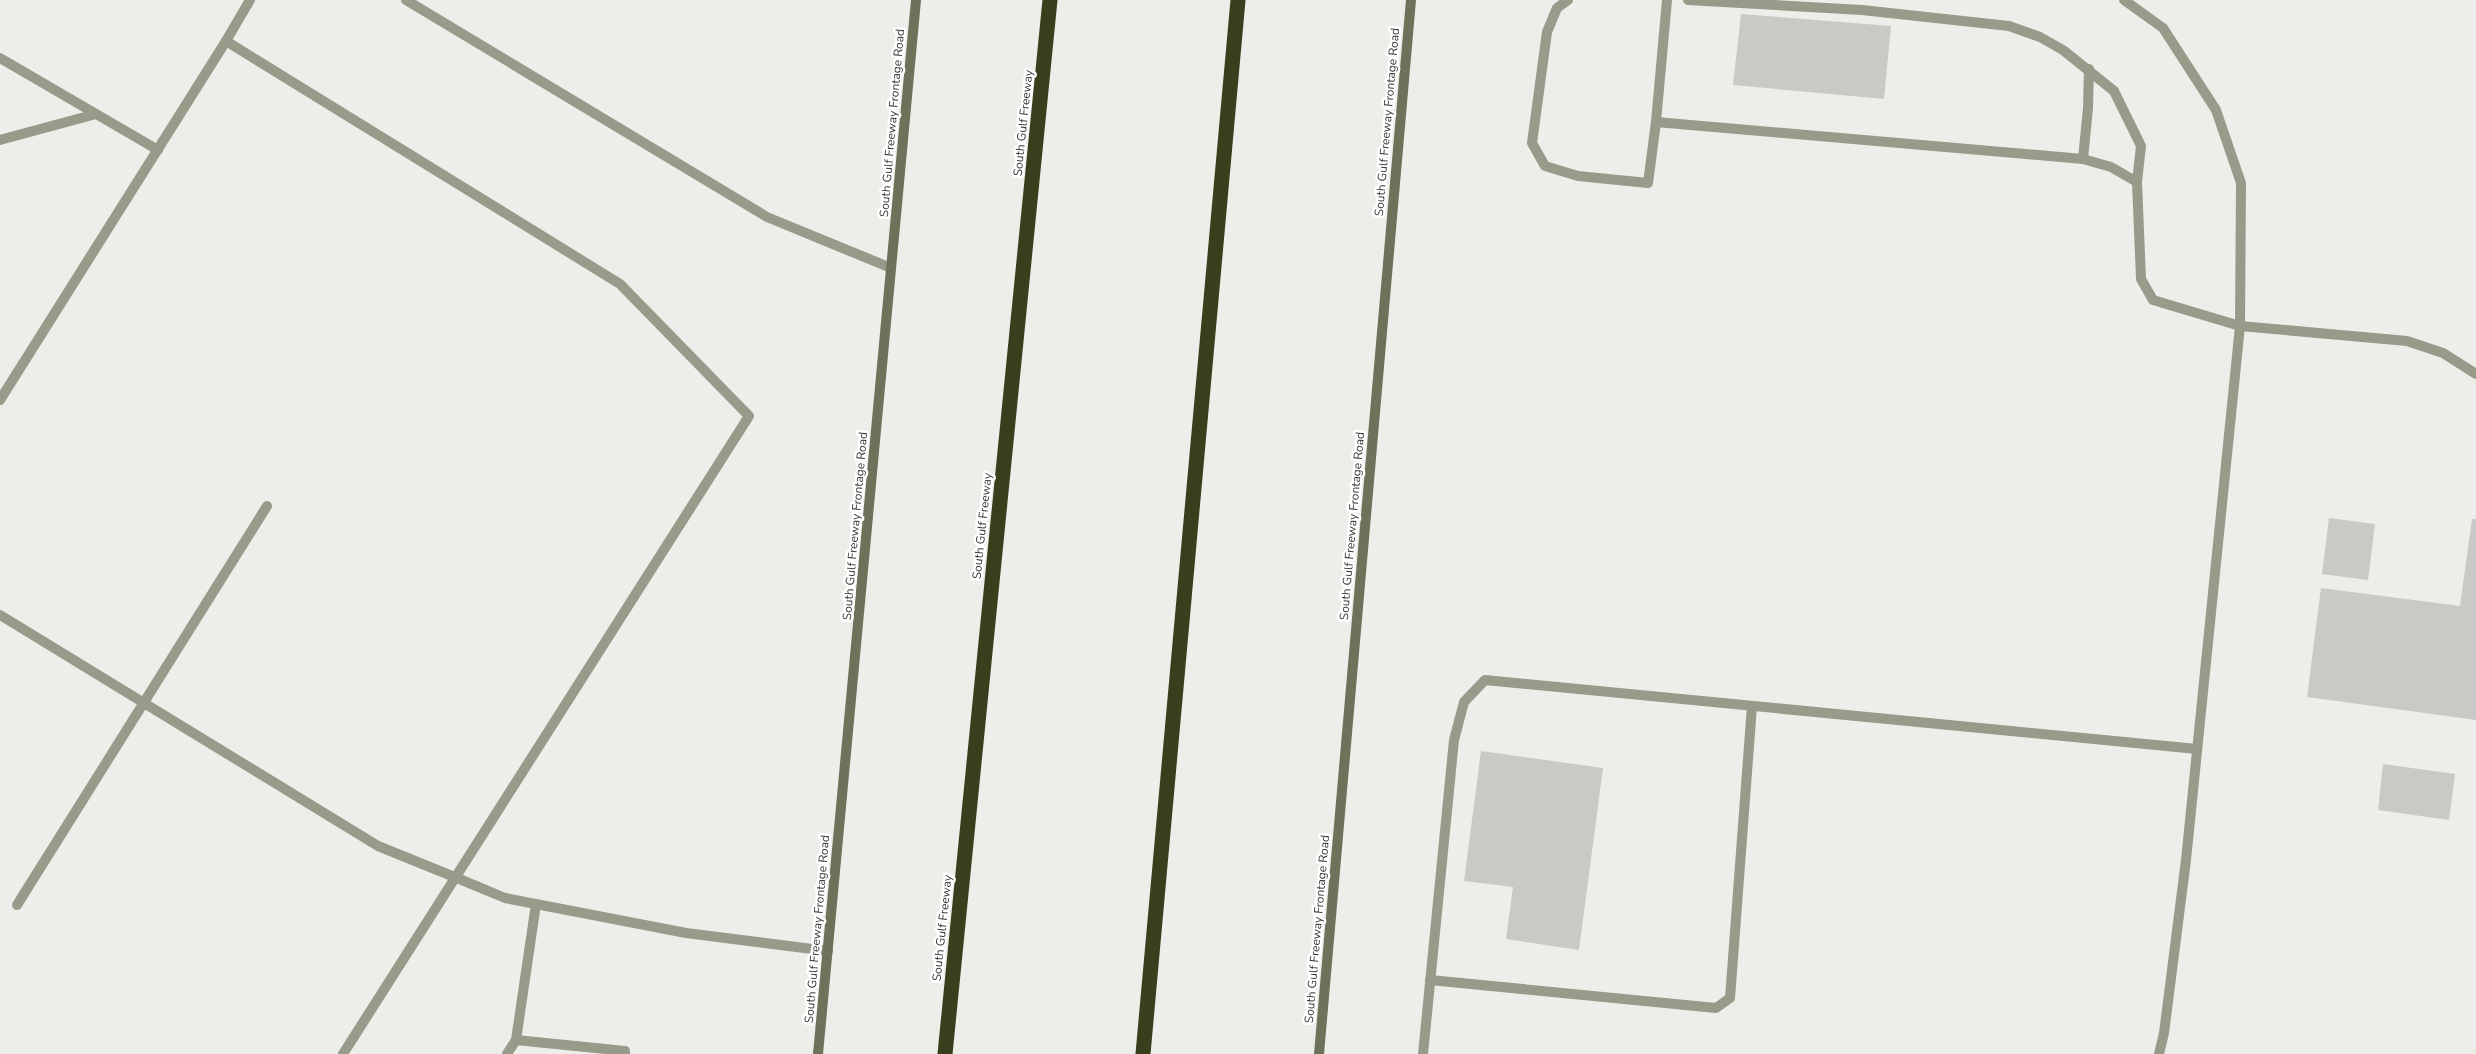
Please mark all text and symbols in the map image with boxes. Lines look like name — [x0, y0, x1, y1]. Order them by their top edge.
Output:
street label: South Gulf Freeway Frontage Road — [1371, 27, 1403, 217]
street label: South Gulf Freeway Frontage Road — [876, 28, 908, 218]
street label: South Gulf Freeway — [1009, 68, 1037, 177]
street label: South Gulf Freeway Frontage Road — [839, 431, 871, 621]
street label: South Gulf Freeway Frontage Road — [1336, 431, 1368, 621]
street label: South Gulf Freeway — [968, 471, 996, 580]
street label: South Gulf Freeway Frontage Road — [801, 834, 833, 1024]
street label: South Gulf Freeway Frontage Road — [1301, 834, 1333, 1024]
street label: South Gulf Freeway — [928, 873, 956, 982]

